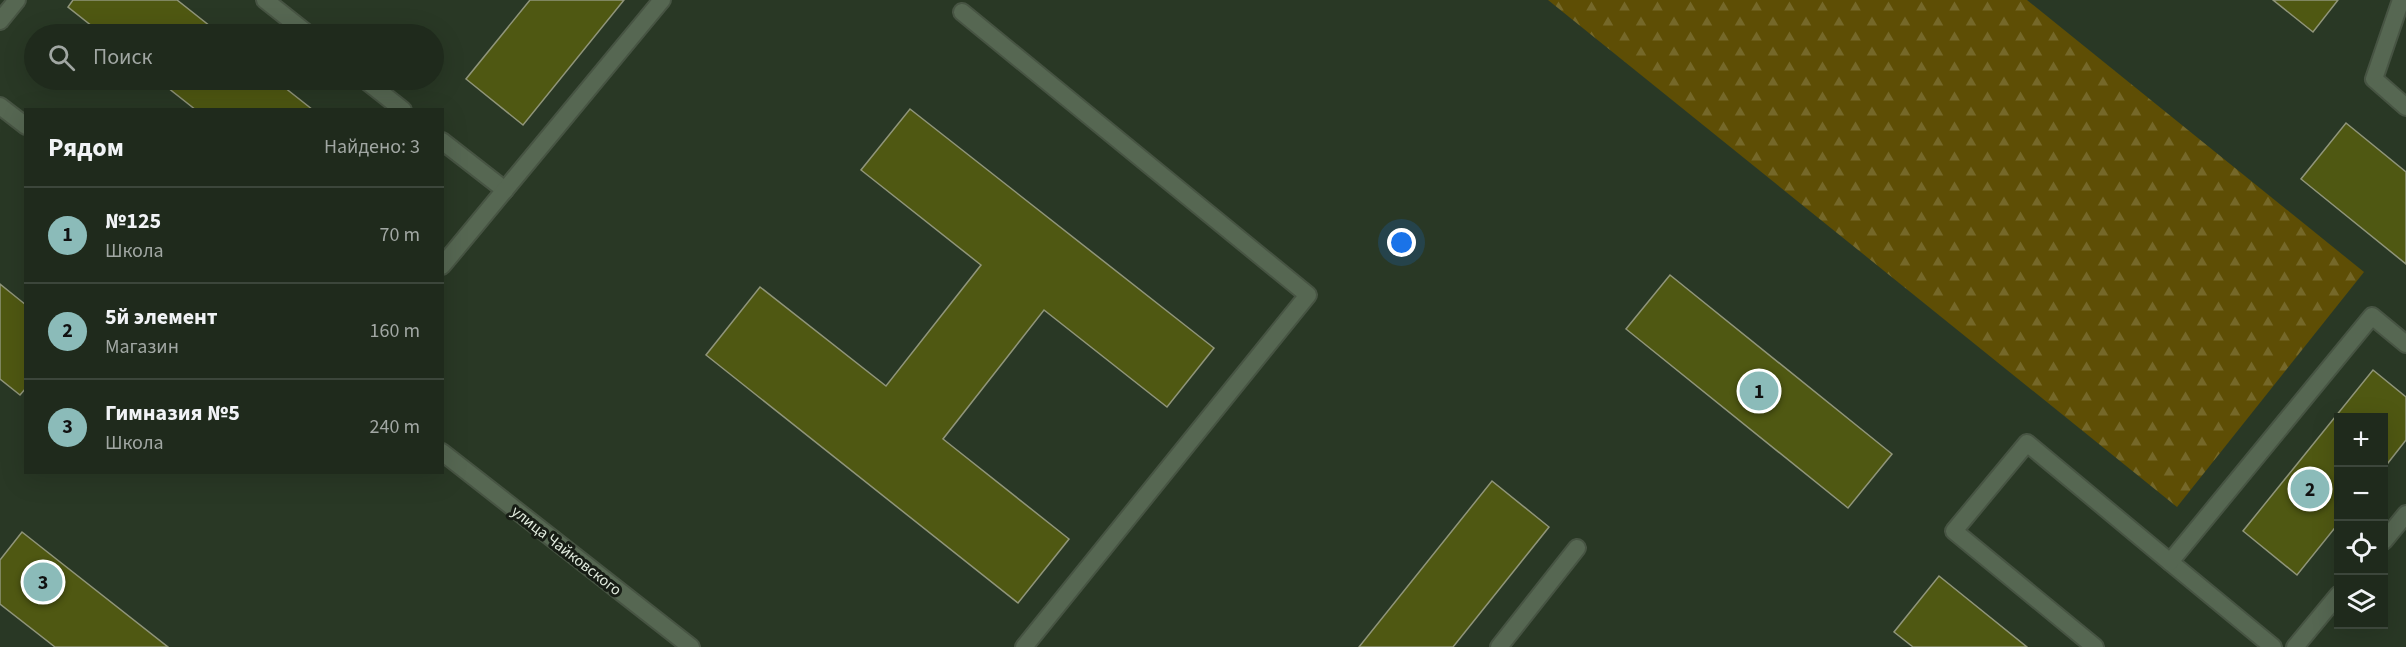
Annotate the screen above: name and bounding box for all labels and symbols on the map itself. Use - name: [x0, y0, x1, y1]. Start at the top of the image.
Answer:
- your location: [1387, 228, 1416, 257]
- pin: 1: [1740, 368, 1778, 414]
- pin: 2: [2290, 466, 2330, 512]
- street label: улица Чайковского: [507, 501, 626, 601]
- pin: 3: [24, 560, 63, 604]

